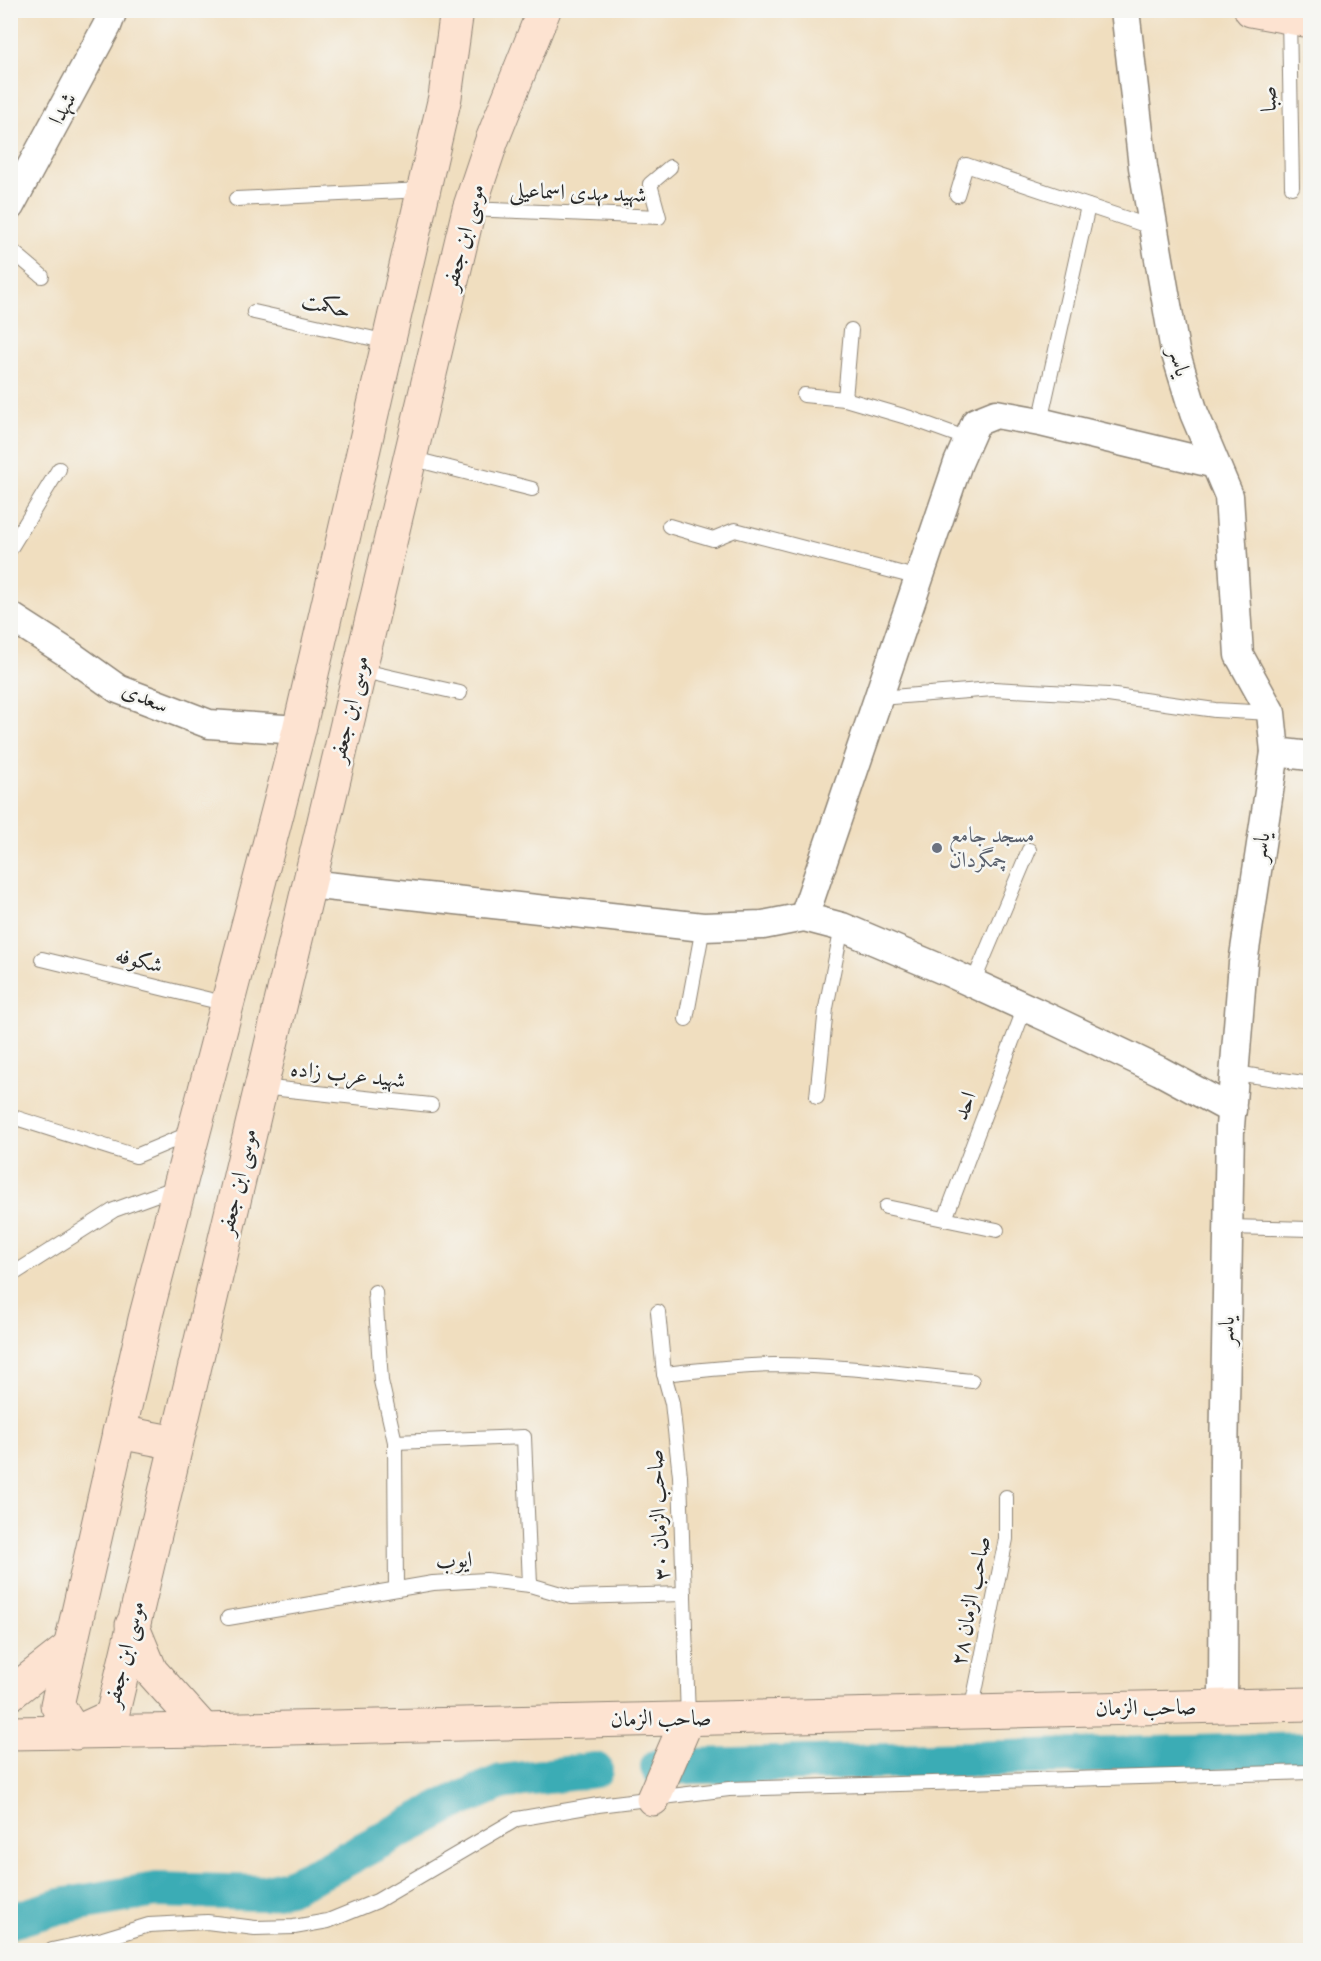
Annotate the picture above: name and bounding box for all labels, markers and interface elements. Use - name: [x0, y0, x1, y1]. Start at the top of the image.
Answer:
- street label: صبا: [1255, 86, 1283, 112]
- street label: شهدا: [43, 88, 83, 130]
- street label: شهید مهدی اسماعیلی: [509, 177, 647, 211]
- street label: موسی ابن جعفر: [436, 181, 492, 295]
- street label: حکمت: [299, 287, 353, 325]
- street label: یاسر: [1162, 343, 1196, 381]
- street label: موسی ابن جعفر: [324, 653, 376, 767]
- street label: سعدی: [118, 676, 172, 720]
- place label: مسجد جامع چمگردان: [949, 822, 1035, 874]
- street label: یاسر: [1245, 829, 1277, 865]
- marker: مسجد جامع چمگردان: [930, 841, 944, 855]
- street label: شکوفه: [113, 942, 165, 980]
- street label: شهید عرب زاده: [289, 1056, 407, 1095]
- street label: احد: [947, 1088, 983, 1124]
- street label: موسی ابن جعفر: [212, 1126, 264, 1240]
- street label: یاسر: [1213, 1314, 1241, 1348]
- street label: صاحب الزمان ۳۰: [642, 1449, 676, 1581]
- street label: صاحب الزمان ۲۸: [945, 1534, 997, 1668]
- street label: ایوب: [435, 1546, 473, 1576]
- street label: موسی ابن جعفر: [98, 1598, 152, 1712]
- street label: صاحب الزمان: [1095, 1694, 1197, 1722]
- street label: صاحب الزمان: [610, 1705, 712, 1733]

